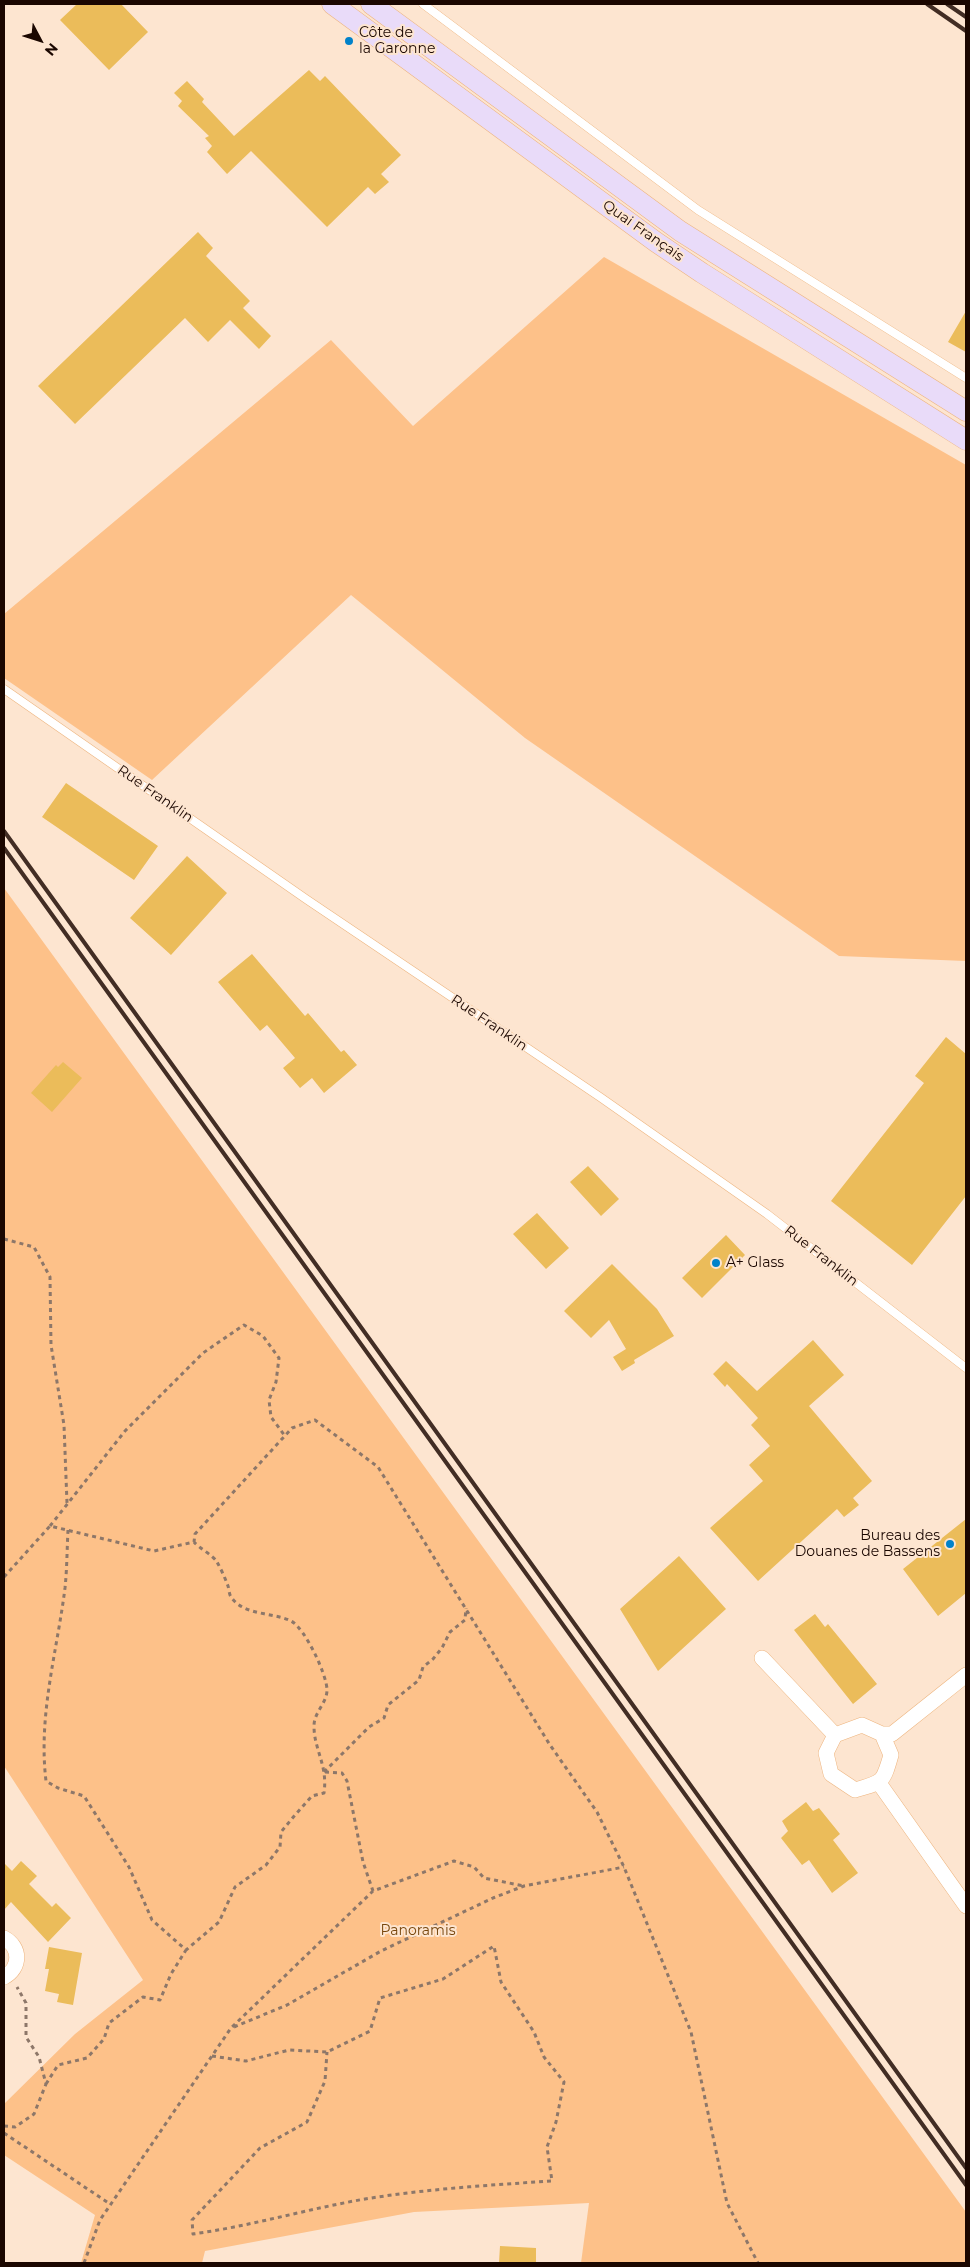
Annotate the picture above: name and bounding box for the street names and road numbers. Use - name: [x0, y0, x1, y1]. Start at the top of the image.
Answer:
- street label: Quai Français: [599, 197, 687, 265]
- street label: Rue Franklin: [114, 762, 196, 826]
- street label: Rue Franklin: [448, 991, 530, 1055]
- street label: Rue Franklin: [781, 1222, 861, 1290]

